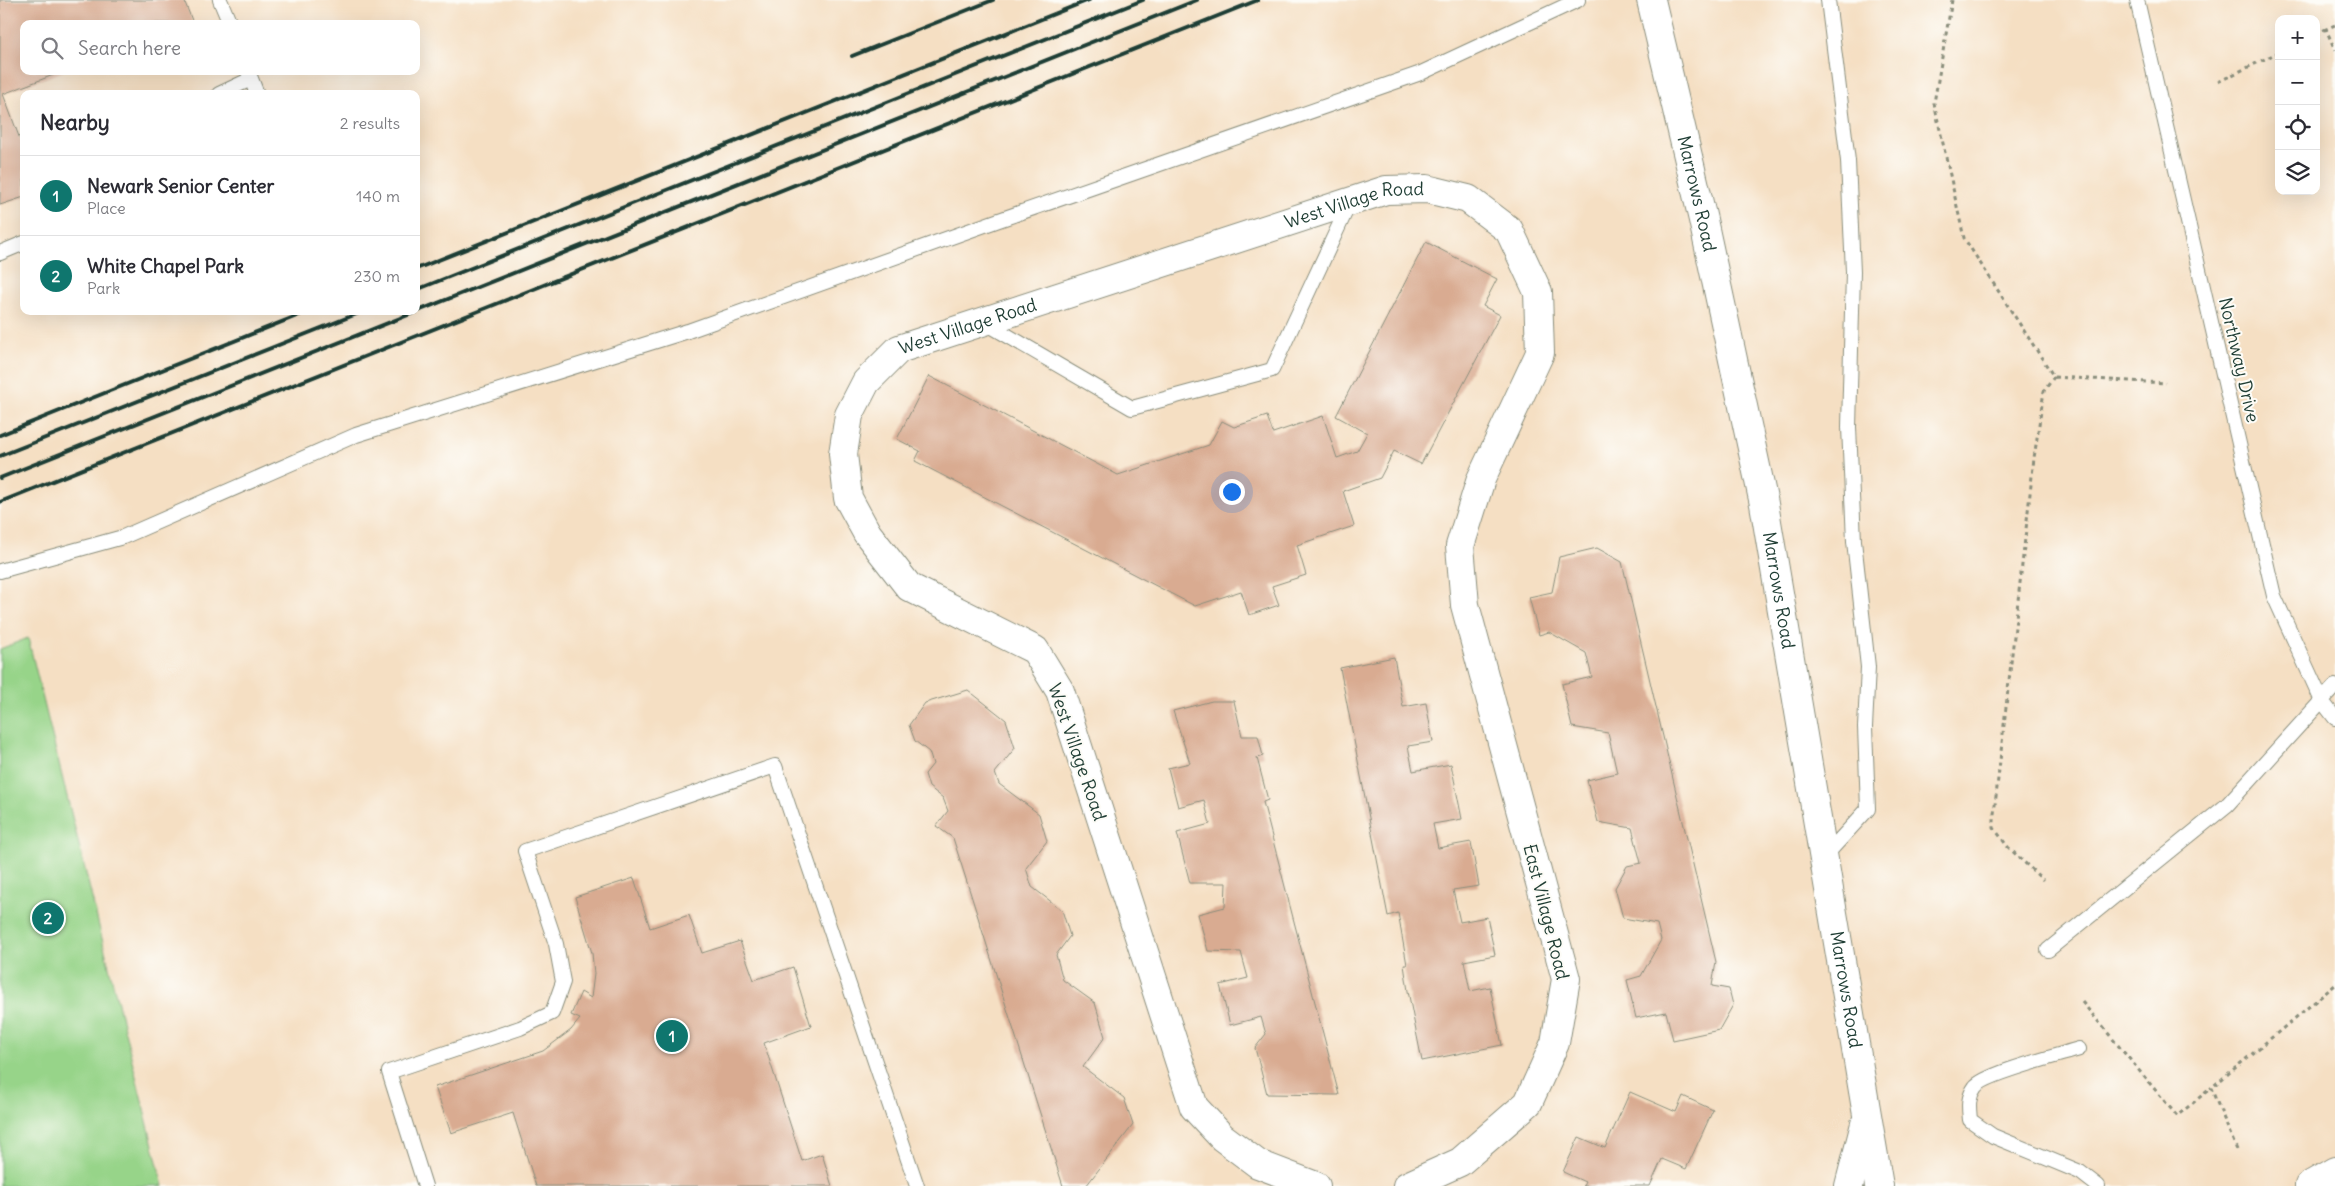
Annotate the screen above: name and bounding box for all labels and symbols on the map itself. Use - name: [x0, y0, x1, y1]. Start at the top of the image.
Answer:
- street label: Marrows Road: [1672, 133, 1722, 254]
- street label: West Village Road: [1281, 177, 1425, 233]
- street label: West Village Road: [896, 293, 1040, 359]
- street label: Northway Drive: [2214, 295, 2265, 425]
- your location: [1219, 479, 1245, 505]
- street label: Marrows Road: [1758, 530, 1800, 651]
- street label: West Village Road: [1043, 680, 1112, 824]
- street label: East Village Road: [1519, 842, 1575, 982]
- pin: 2: [32, 899, 64, 937]
- street label: Marrows Road: [1825, 929, 1868, 1050]
- pin: 1: [656, 1017, 688, 1055]

